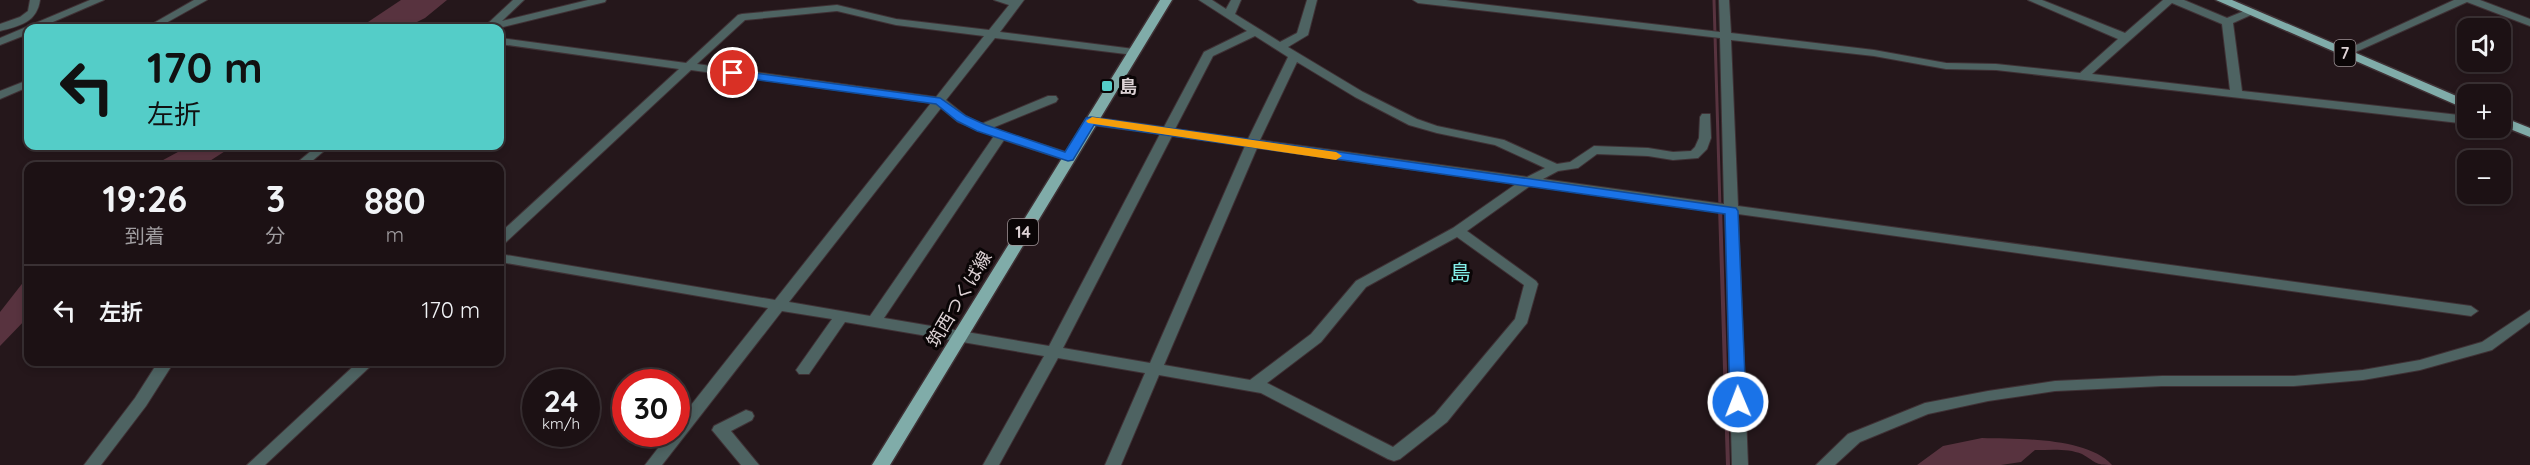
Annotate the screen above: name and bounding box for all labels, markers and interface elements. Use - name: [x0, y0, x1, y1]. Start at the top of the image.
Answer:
- map controls: [2457, 18, 2511, 204]
- button: sound: [2457, 18, 2511, 72]
- road number: 7: [2334, 40, 2356, 66]
- text: 170 m: [147, 41, 263, 94]
- pin: [707, 47, 758, 98]
- icon: left: [48, 48, 126, 126]
- icon: arrive: [716, 56, 749, 89]
- place label: 島: [1119, 75, 1137, 98]
- marker: 島: [1100, 79, 1114, 93]
- button: +: [2457, 84, 2511, 138]
- text: 左折: [147, 97, 201, 131]
- button: −: [2457, 150, 2511, 204]
- text: 19:26: [102, 176, 187, 221]
- text: 3: [266, 176, 285, 221]
- text: 880: [364, 178, 426, 223]
- road number: 14: [1008, 219, 1038, 245]
- text: m: [386, 222, 404, 247]
- text: 到着: [125, 223, 165, 248]
- text: 分: [266, 223, 286, 248]
- street label: 筑西つくば線: [921, 247, 997, 351]
- district label: 島: [1450, 259, 1471, 285]
- icon: left: [48, 294, 81, 327]
- text: 170 m: [421, 296, 480, 324]
- text: 左折: [99, 298, 143, 326]
- speed limit sign: 30: [612, 369, 690, 447]
- position arrow: [1706, 370, 1770, 434]
- text: 24: [544, 382, 578, 420]
- text: km/h: [542, 414, 580, 433]

